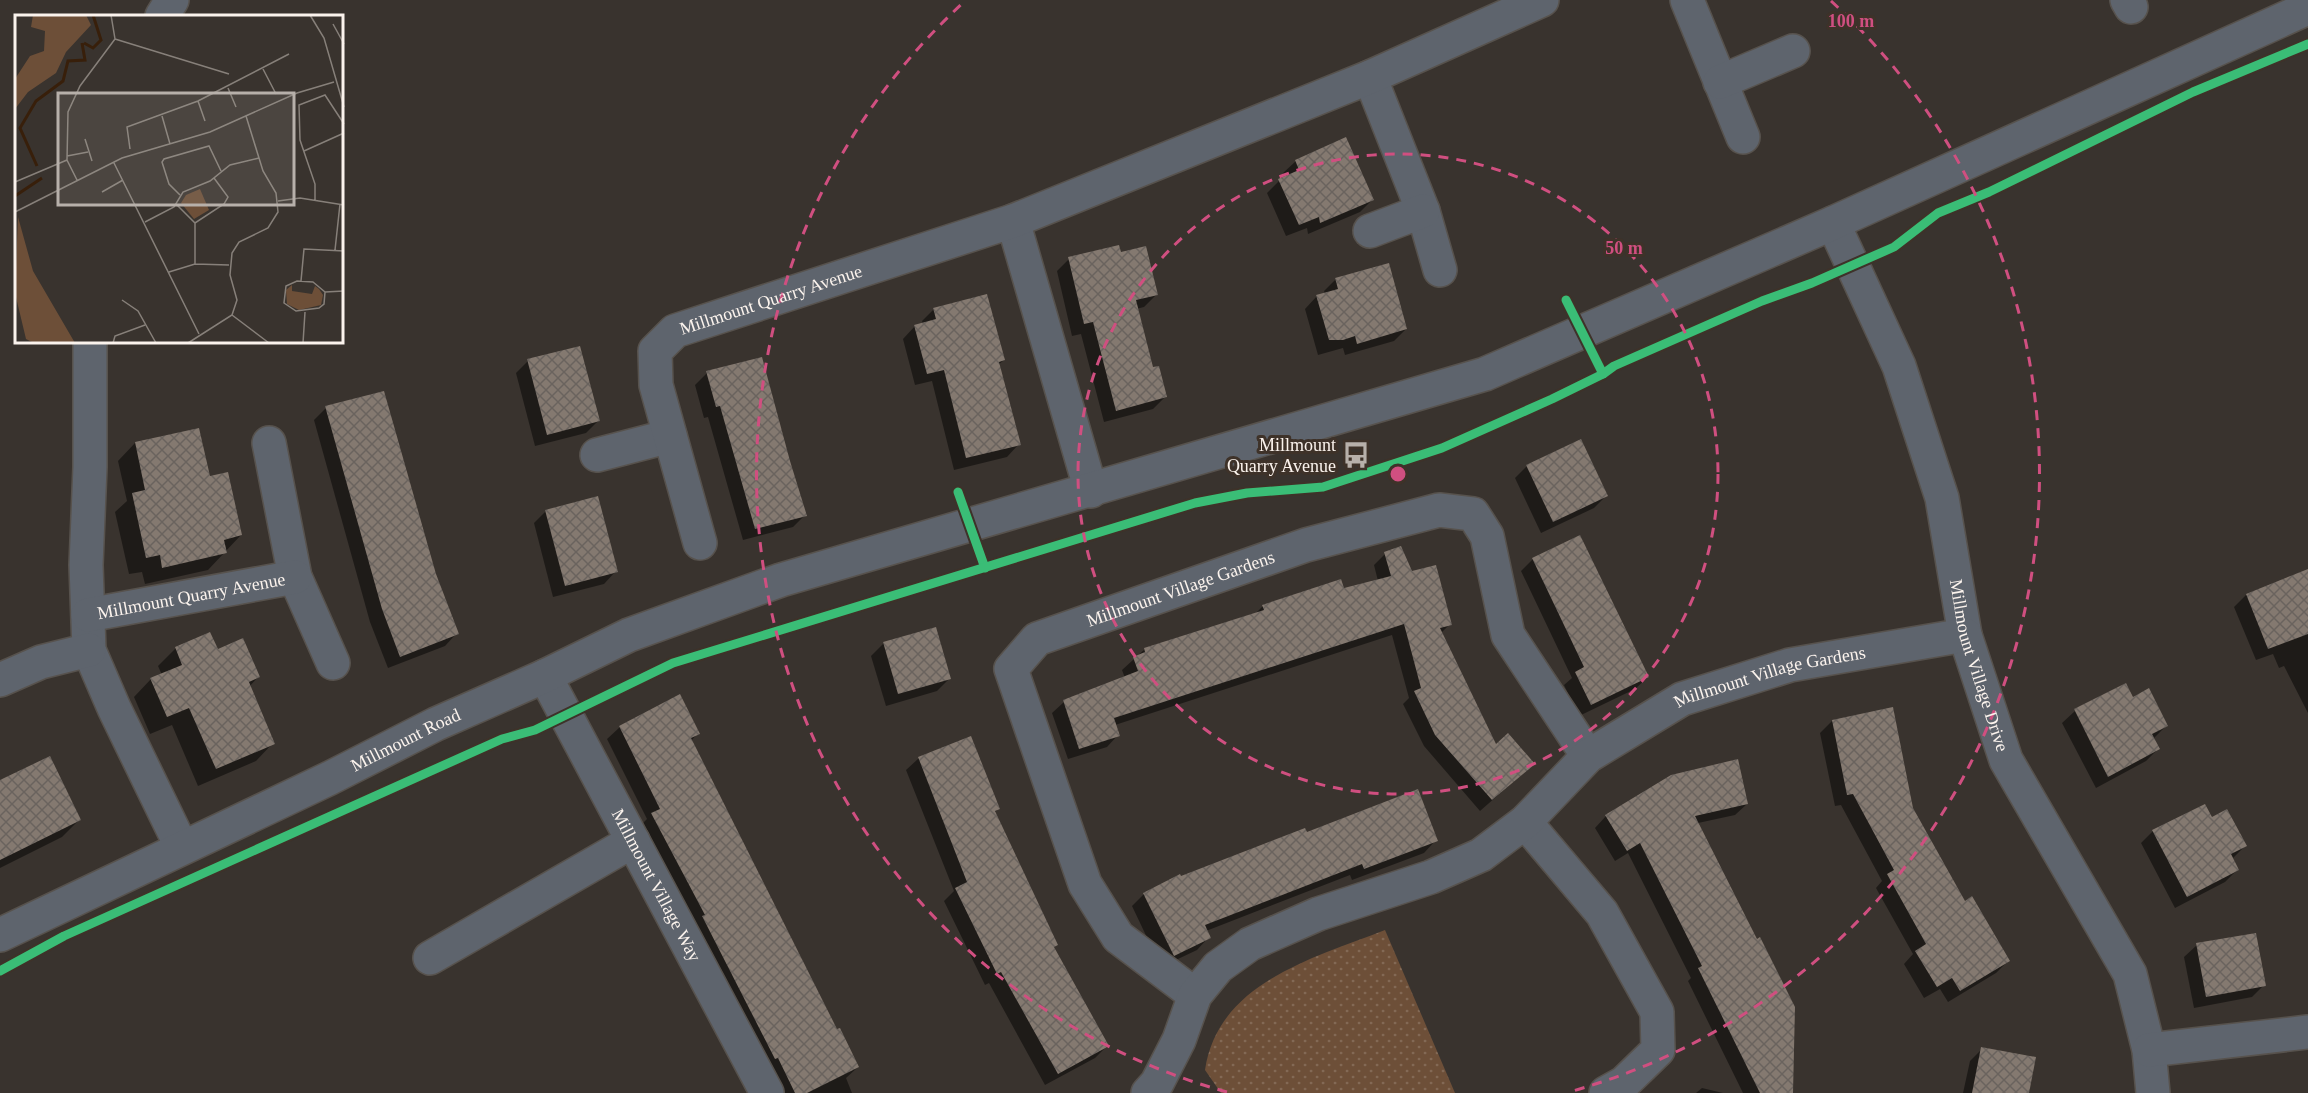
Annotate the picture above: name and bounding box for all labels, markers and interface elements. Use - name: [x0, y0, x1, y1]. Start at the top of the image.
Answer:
- text: 100 m: [1828, 11, 1874, 31]
- inset map: [15, 15, 344, 344]
- text: 50 m: [1605, 238, 1643, 258]
- street label: Millmount Quarry Avenue: [677, 261, 865, 339]
- place label: Millmount Quarry Avenue: [1227, 435, 1336, 476]
- bus stop icon: Millmount Quarry Avenue: [1341, 440, 1371, 470]
- centre of rings: [1388, 464, 1408, 484]
- street label: Millmount Village Gardens: [1084, 547, 1277, 631]
- street label: Millmount Quarry Avenue: [96, 569, 287, 623]
- street label: Millmount Village Drive: [1946, 578, 2013, 754]
- street label: Millmount Village Gardens: [1670, 642, 1867, 712]
- street label: Millmount Road: [348, 705, 463, 776]
- street label: Millmount Village Way: [608, 805, 705, 965]

